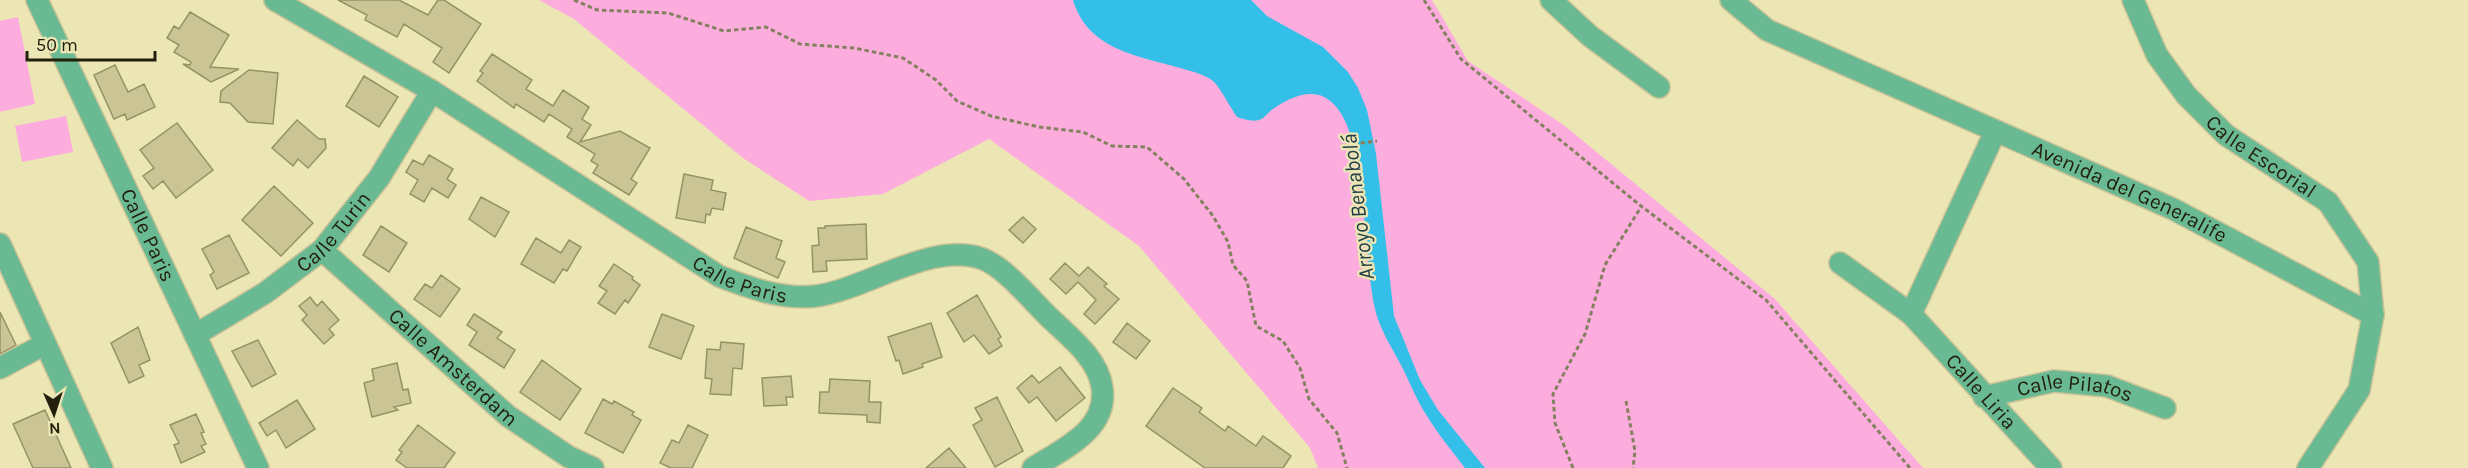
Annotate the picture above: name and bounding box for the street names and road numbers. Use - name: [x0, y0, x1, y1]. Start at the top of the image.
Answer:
- street label: Calle Escorial: [2201, 110, 2321, 203]
- street label: Avenida del Generalife: [2028, 136, 2231, 247]
- street label: Calle Paris: [116, 185, 180, 285]
- street label: Calle Turin: [291, 187, 376, 277]
- street label: Calle Paris: [688, 250, 789, 308]
- street label: Calle Amsterdam: [384, 303, 523, 431]
- street label: Calle Liria: [1941, 349, 2022, 434]
- street label: Calle Pilatos: [2015, 369, 2136, 407]

